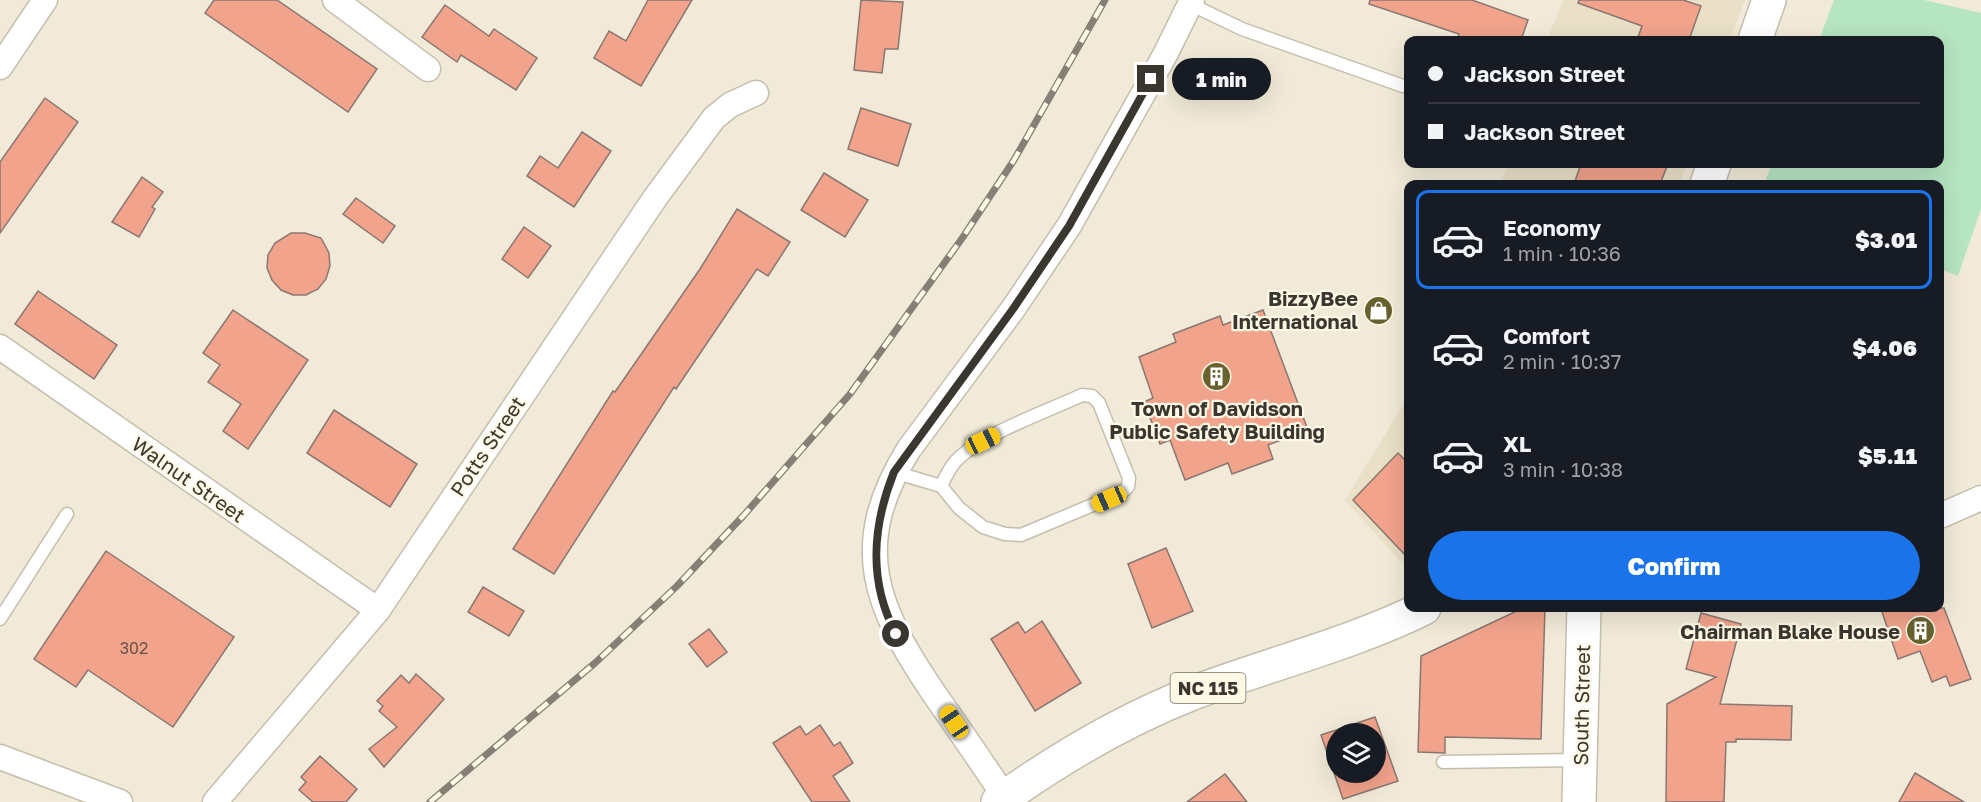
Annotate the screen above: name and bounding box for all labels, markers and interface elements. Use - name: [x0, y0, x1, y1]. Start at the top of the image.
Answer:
- callout: 1 min: [1172, 58, 1271, 100]
- text: Jackson Street: [1464, 60, 1625, 87]
- route end: [1137, 65, 1164, 92]
- text: 1 min: [1196, 67, 1247, 91]
- text: Jackson Street: [1464, 118, 1625, 145]
- icon: car: [1431, 213, 1485, 267]
- text: Economy: [1503, 214, 1601, 241]
- text: $3.01: [1855, 226, 1917, 253]
- text: 1 min · 10:36: [1503, 241, 1621, 265]
- place label: BizzyBee International: [1232, 286, 1358, 333]
- shop icon: BizzyBee International: [1363, 294, 1395, 326]
- icon: car: [1431, 321, 1485, 375]
- text: Comfort: [1503, 322, 1590, 349]
- text: $4.06: [1852, 334, 1917, 361]
- text: 2 min · 10:37: [1503, 349, 1621, 373]
- building icon: Town of Davidson Public Safety Building: [1201, 361, 1233, 393]
- street label: Potts Street: [445, 391, 529, 501]
- place label: Town of Davidson Public Safety Building: [1109, 396, 1325, 443]
- car: [963, 425, 1003, 457]
- icon: car: [1431, 429, 1485, 483]
- text: XL: [1503, 430, 1531, 457]
- street label: Walnut Street: [128, 431, 250, 527]
- text: $5.11: [1858, 442, 1917, 469]
- text: 3 min · 10:38: [1503, 457, 1623, 481]
- car: [1089, 483, 1129, 515]
- button: Confirm: [1428, 531, 1920, 600]
- building icon: Chairman Blake House: [1905, 615, 1937, 647]
- place label: Chairman Blake House: [1680, 619, 1900, 643]
- route start: [882, 620, 909, 647]
- house number: 302: [120, 638, 148, 658]
- street label: South Street: [1568, 644, 1594, 766]
- road number: NC 115: [1170, 673, 1246, 703]
- car: [936, 702, 972, 742]
- map controls: [1326, 723, 1386, 783]
- button: layers: [1326, 723, 1386, 783]

